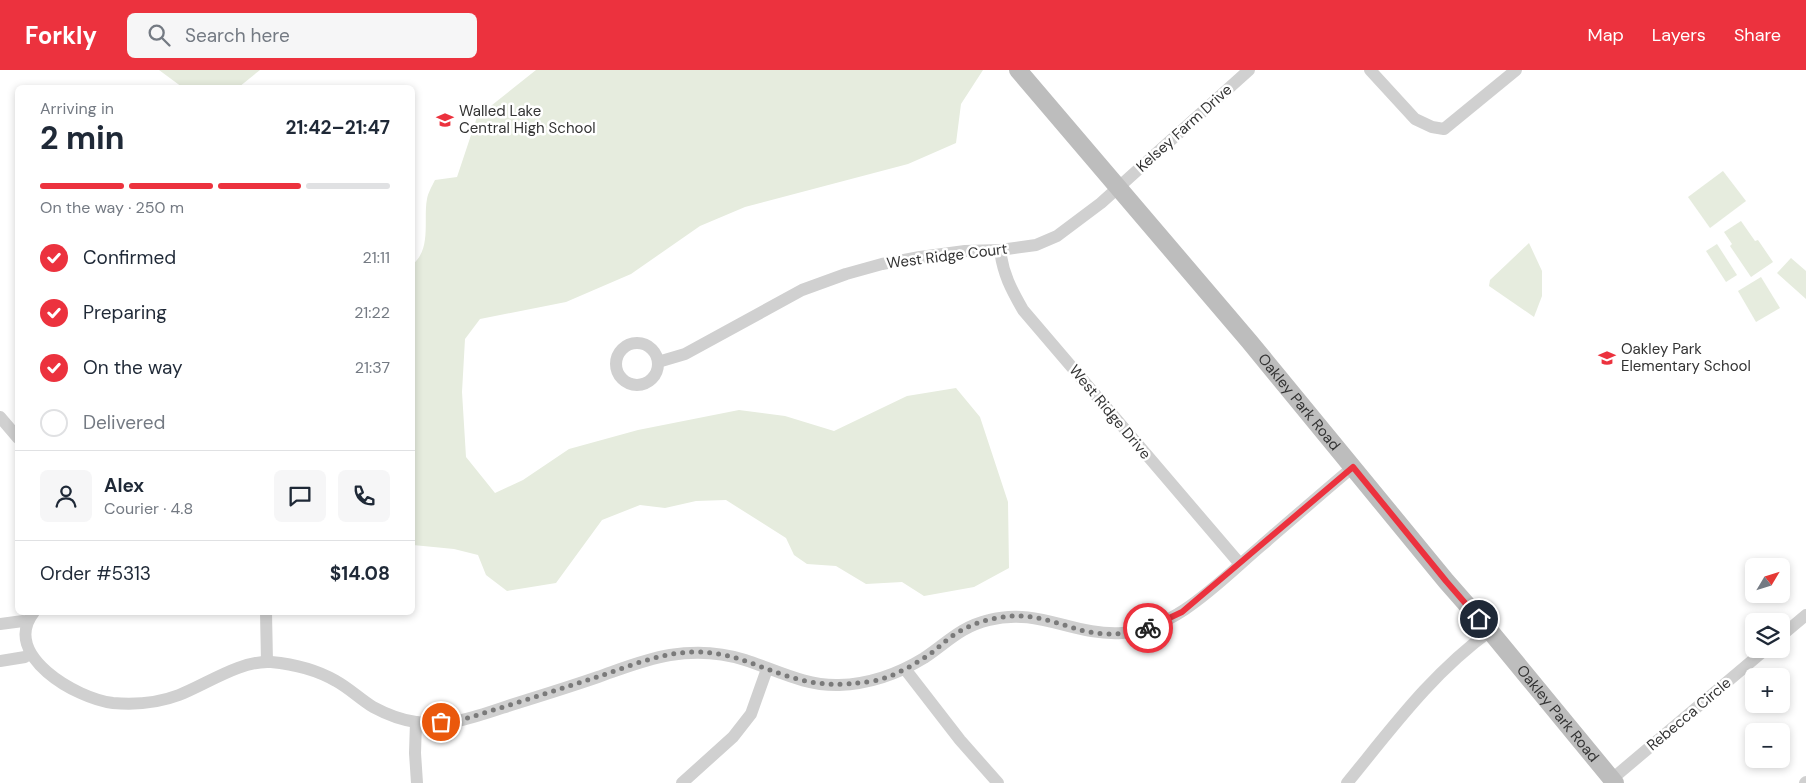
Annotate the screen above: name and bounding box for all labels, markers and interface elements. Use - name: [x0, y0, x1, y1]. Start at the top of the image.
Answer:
- search box: [127, 13, 477, 58]
- text: Forkly: [25, 20, 97, 51]
- icon: search: [145, 21, 173, 49]
- text: Search here: [185, 23, 290, 48]
- text: Map: [1588, 23, 1624, 47]
- text: Layers: [1652, 23, 1706, 47]
- text: Share: [1734, 23, 1781, 47]
- street label: Kelsey Farm Drive: [1132, 80, 1236, 176]
- text: Arriving in: [40, 98, 114, 119]
- place label: Walled Lake Central High School: [459, 101, 596, 138]
- school or university icon: Walled Lake Central High School: [435, 110, 455, 130]
- text: 21:42–21:47: [285, 115, 390, 140]
- text: 2 min: [40, 117, 125, 159]
- text: On the way · 250 m: [40, 197, 184, 218]
- street label: West Ridge Court: [885, 239, 1009, 273]
- icon: check: [40, 244, 68, 272]
- text: Confirmed: [83, 245, 176, 270]
- text: 21:11: [363, 247, 390, 268]
- icon: check: [40, 299, 68, 327]
- text: Preparing: [83, 300, 167, 325]
- text: 21:22: [354, 302, 390, 323]
- place label: Oakley Park Elementary School: [1621, 339, 1751, 376]
- school or university icon: Oakley Park Elementary School: [1597, 348, 1617, 368]
- street label: Oakley Park Road: [1253, 349, 1345, 455]
- icon: check: [40, 354, 68, 382]
- text: On the way: [83, 355, 183, 380]
- text: 21:37: [355, 357, 390, 378]
- street label: West Ridge Drive: [1065, 361, 1155, 463]
- text: Delivered: [83, 410, 165, 435]
- button: person: [40, 470, 92, 522]
- button: chat: [274, 470, 326, 522]
- button: phone: [338, 470, 390, 522]
- text: Alex: [104, 473, 144, 498]
- text: Courier · 4.8: [104, 498, 193, 519]
- north arrow: [1745, 558, 1790, 602]
- map controls: [1745, 558, 1790, 768]
- text: Order #5313: [40, 561, 151, 586]
- text: $14.08: [330, 561, 390, 586]
- pin: [1458, 598, 1500, 640]
- courier: [1123, 603, 1173, 653]
- icon: home: [1465, 605, 1493, 633]
- button: layers: [1745, 613, 1790, 658]
- icon: bike: [1134, 614, 1162, 642]
- street label: Oakley Park Road: [1512, 661, 1604, 766]
- button: +: [1745, 668, 1790, 713]
- street label: Rebecca Circle: [1643, 673, 1735, 755]
- pin: [420, 701, 462, 743]
- icon: bag: [427, 708, 455, 736]
- button: −: [1745, 723, 1790, 768]

